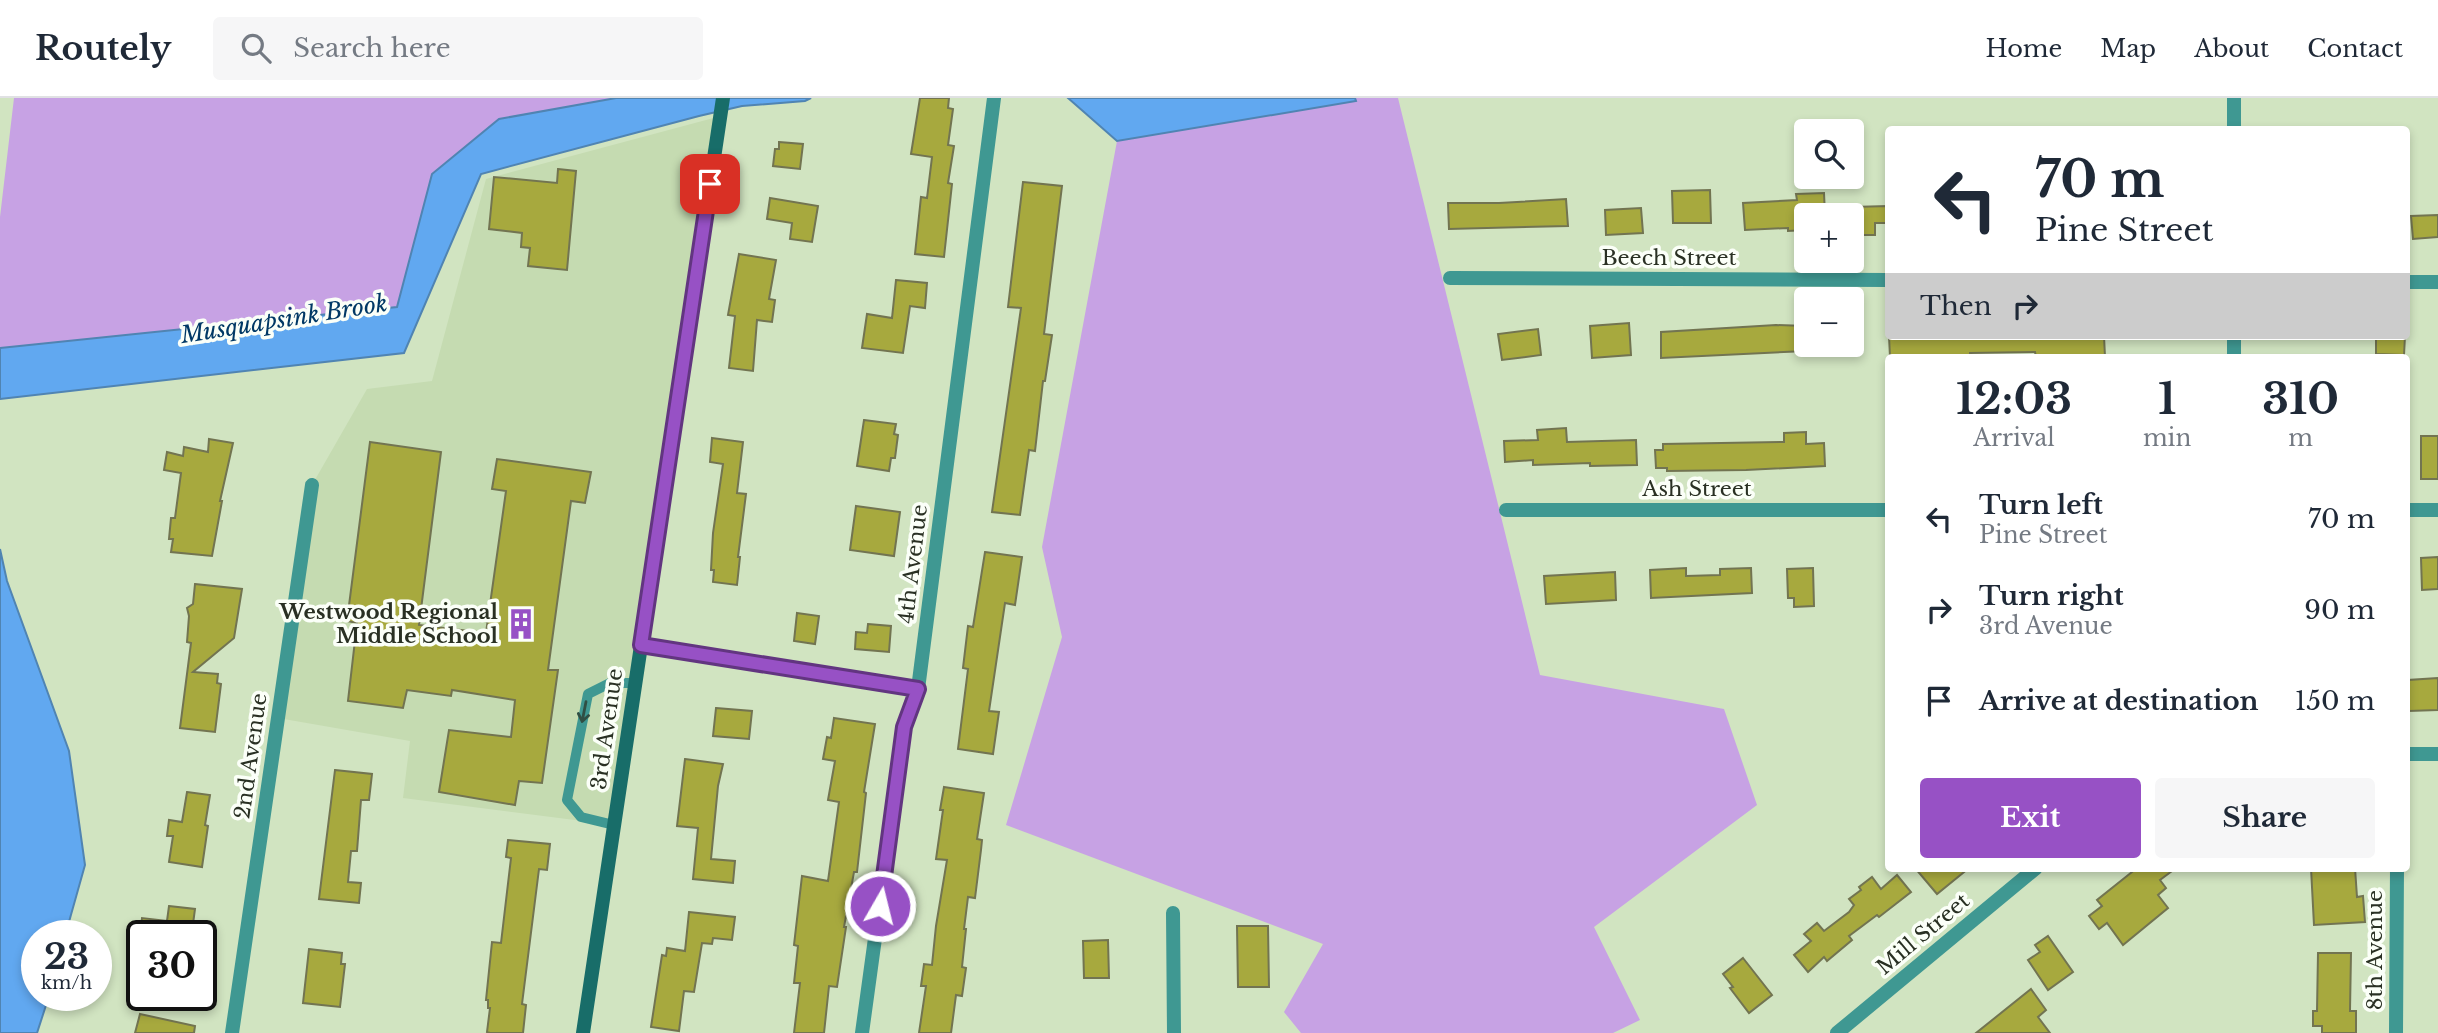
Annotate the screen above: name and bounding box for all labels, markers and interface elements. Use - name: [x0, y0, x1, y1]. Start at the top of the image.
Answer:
- search box: [213, 17, 703, 80]
- text: Routely: [35, 28, 171, 69]
- icon: search: [237, 29, 275, 67]
- text: Search here: [293, 32, 451, 64]
- text: Home: [1986, 34, 2062, 63]
- text: Map: [2100, 34, 2156, 63]
- text: About: [2194, 34, 2269, 63]
- text: Contact: [2307, 34, 2403, 63]
- map controls: [1794, 119, 1864, 357]
- button: search: [1794, 119, 1864, 189]
- text: 70 m: [2035, 149, 2165, 210]
- pin: [680, 154, 740, 214]
- icon: left: [1920, 154, 2011, 245]
- icon: arrive: [691, 165, 729, 203]
- button: +: [1794, 203, 1864, 273]
- text: Pine Street: [2035, 210, 2214, 250]
- street label: Beech Street: [1601, 245, 1737, 271]
- button: −: [1794, 287, 1864, 357]
- icon: right: [2006, 287, 2044, 325]
- water label: Musquapsink Brook: [178, 289, 389, 349]
- text: Then: [1920, 290, 1992, 322]
- text: 12:03: [1956, 373, 2072, 425]
- text: 1: [2158, 373, 2176, 425]
- text: 310: [2262, 373, 2339, 425]
- text: Arrival: [1973, 424, 2055, 452]
- text: min: [2143, 424, 2191, 452]
- text: m: [2288, 424, 2313, 452]
- street label: Ash Street: [1641, 476, 1752, 502]
- text: Turn left: [1979, 489, 2103, 521]
- icon: left: [1920, 500, 1958, 538]
- street label: 4th Avenue: [893, 503, 933, 625]
- text: 70 m: [2308, 503, 2375, 535]
- text: Pine Street: [1979, 521, 2107, 549]
- text: Turn right: [1979, 580, 2124, 612]
- icon: right: [1920, 591, 1958, 629]
- text: 90 m: [2304, 594, 2375, 626]
- place label: Westwood Regional Middle School: [278, 599, 499, 649]
- building icon: Westwood Regional Middle School: [504, 607, 538, 641]
- text: 3rd Avenue: [1979, 612, 2113, 640]
- street label: 3rd Avenue: [586, 667, 628, 791]
- icon: arrive: [1920, 682, 1958, 720]
- text: Arrive at destination: [1979, 685, 2259, 717]
- text: 150 m: [2295, 685, 2375, 717]
- street label: 2nd Avenue: [229, 691, 273, 821]
- one-way arrow: [577, 700, 591, 722]
- button: Exit: [1920, 778, 2141, 858]
- button: Share: [2155, 778, 2375, 858]
- position arrow: [843, 869, 917, 943]
- street label: Mill Street: [1871, 888, 1975, 980]
- street label: 8th Avenue: [2362, 890, 2388, 1010]
- speed limit sign: 30: [126, 920, 217, 1011]
- text: 23: [44, 935, 89, 978]
- text: km/h: [41, 972, 92, 994]

